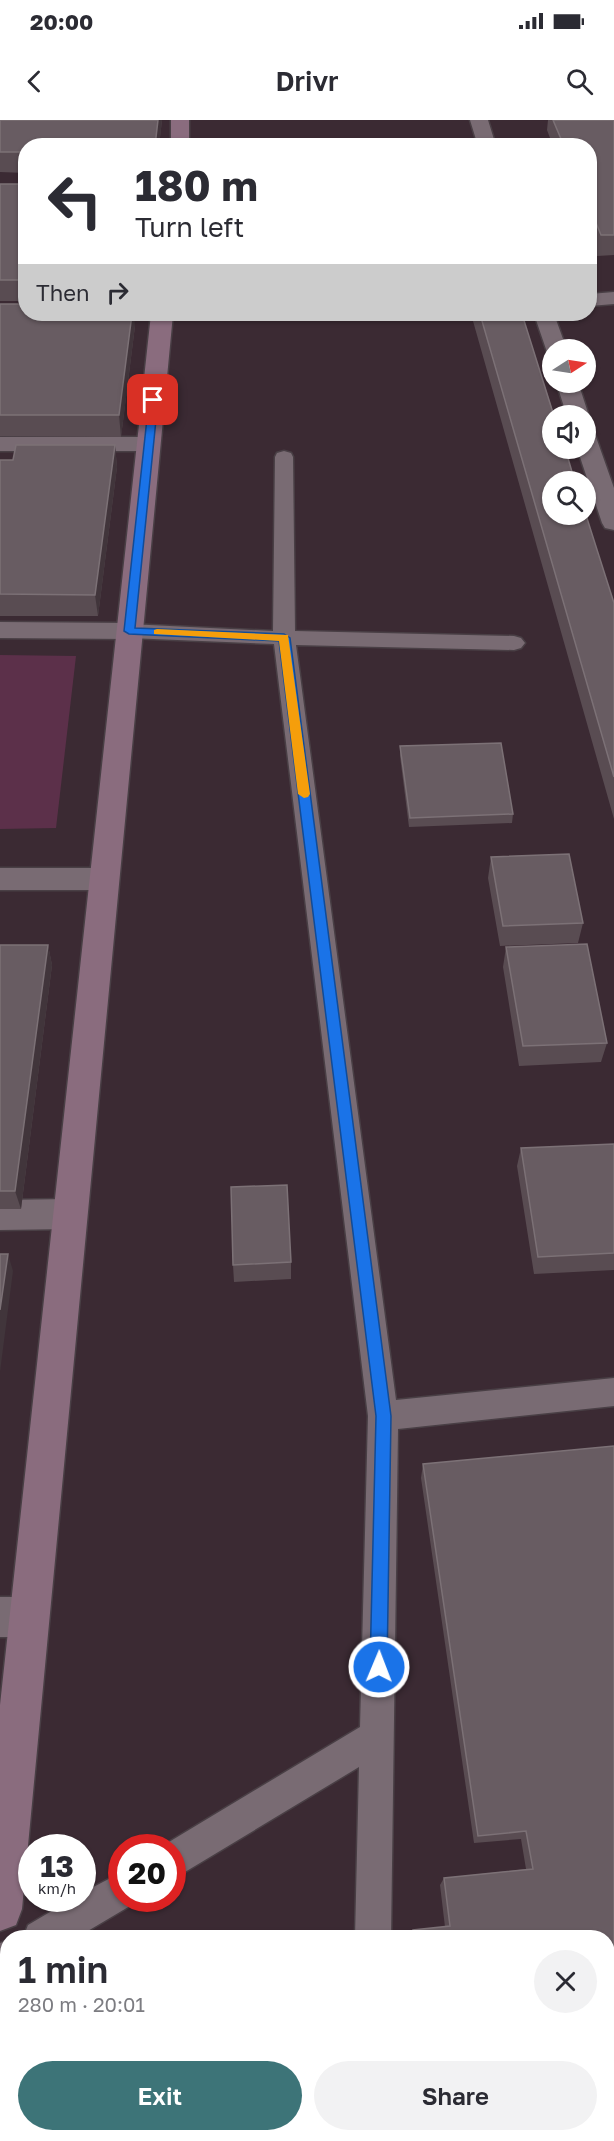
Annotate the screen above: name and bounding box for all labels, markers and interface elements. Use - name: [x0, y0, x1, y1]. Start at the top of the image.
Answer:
- text: 20:00: [30, 8, 93, 35]
- icon: back: [18, 65, 51, 98]
- text: Drivr: [275, 65, 339, 97]
- icon: search: [563, 65, 596, 98]
- text: 180 m: [135, 160, 258, 210]
- icon: left: [36, 162, 114, 240]
- text: Turn left: [135, 211, 244, 243]
- icon: right: [101, 276, 134, 309]
- text: Then: [36, 279, 89, 306]
- north arrow: [542, 339, 596, 393]
- map controls: [542, 339, 596, 525]
- pin: [127, 374, 178, 425]
- icon: arrive: [136, 383, 169, 416]
- button: sound: [542, 405, 596, 459]
- button: search: [542, 471, 596, 525]
- position arrow: [347, 1635, 411, 1699]
- speed limit sign: 20: [108, 1834, 186, 1912]
- text: 13: [40, 1848, 74, 1884]
- text: km/h: [38, 1879, 76, 1897]
- text: 1 min: [18, 1948, 108, 1991]
- button: close: [534, 1950, 597, 2013]
- text: 280 m · 20:01: [18, 1992, 145, 2016]
- button: Exit: [18, 2061, 302, 2130]
- button: Share: [314, 2061, 597, 2130]

